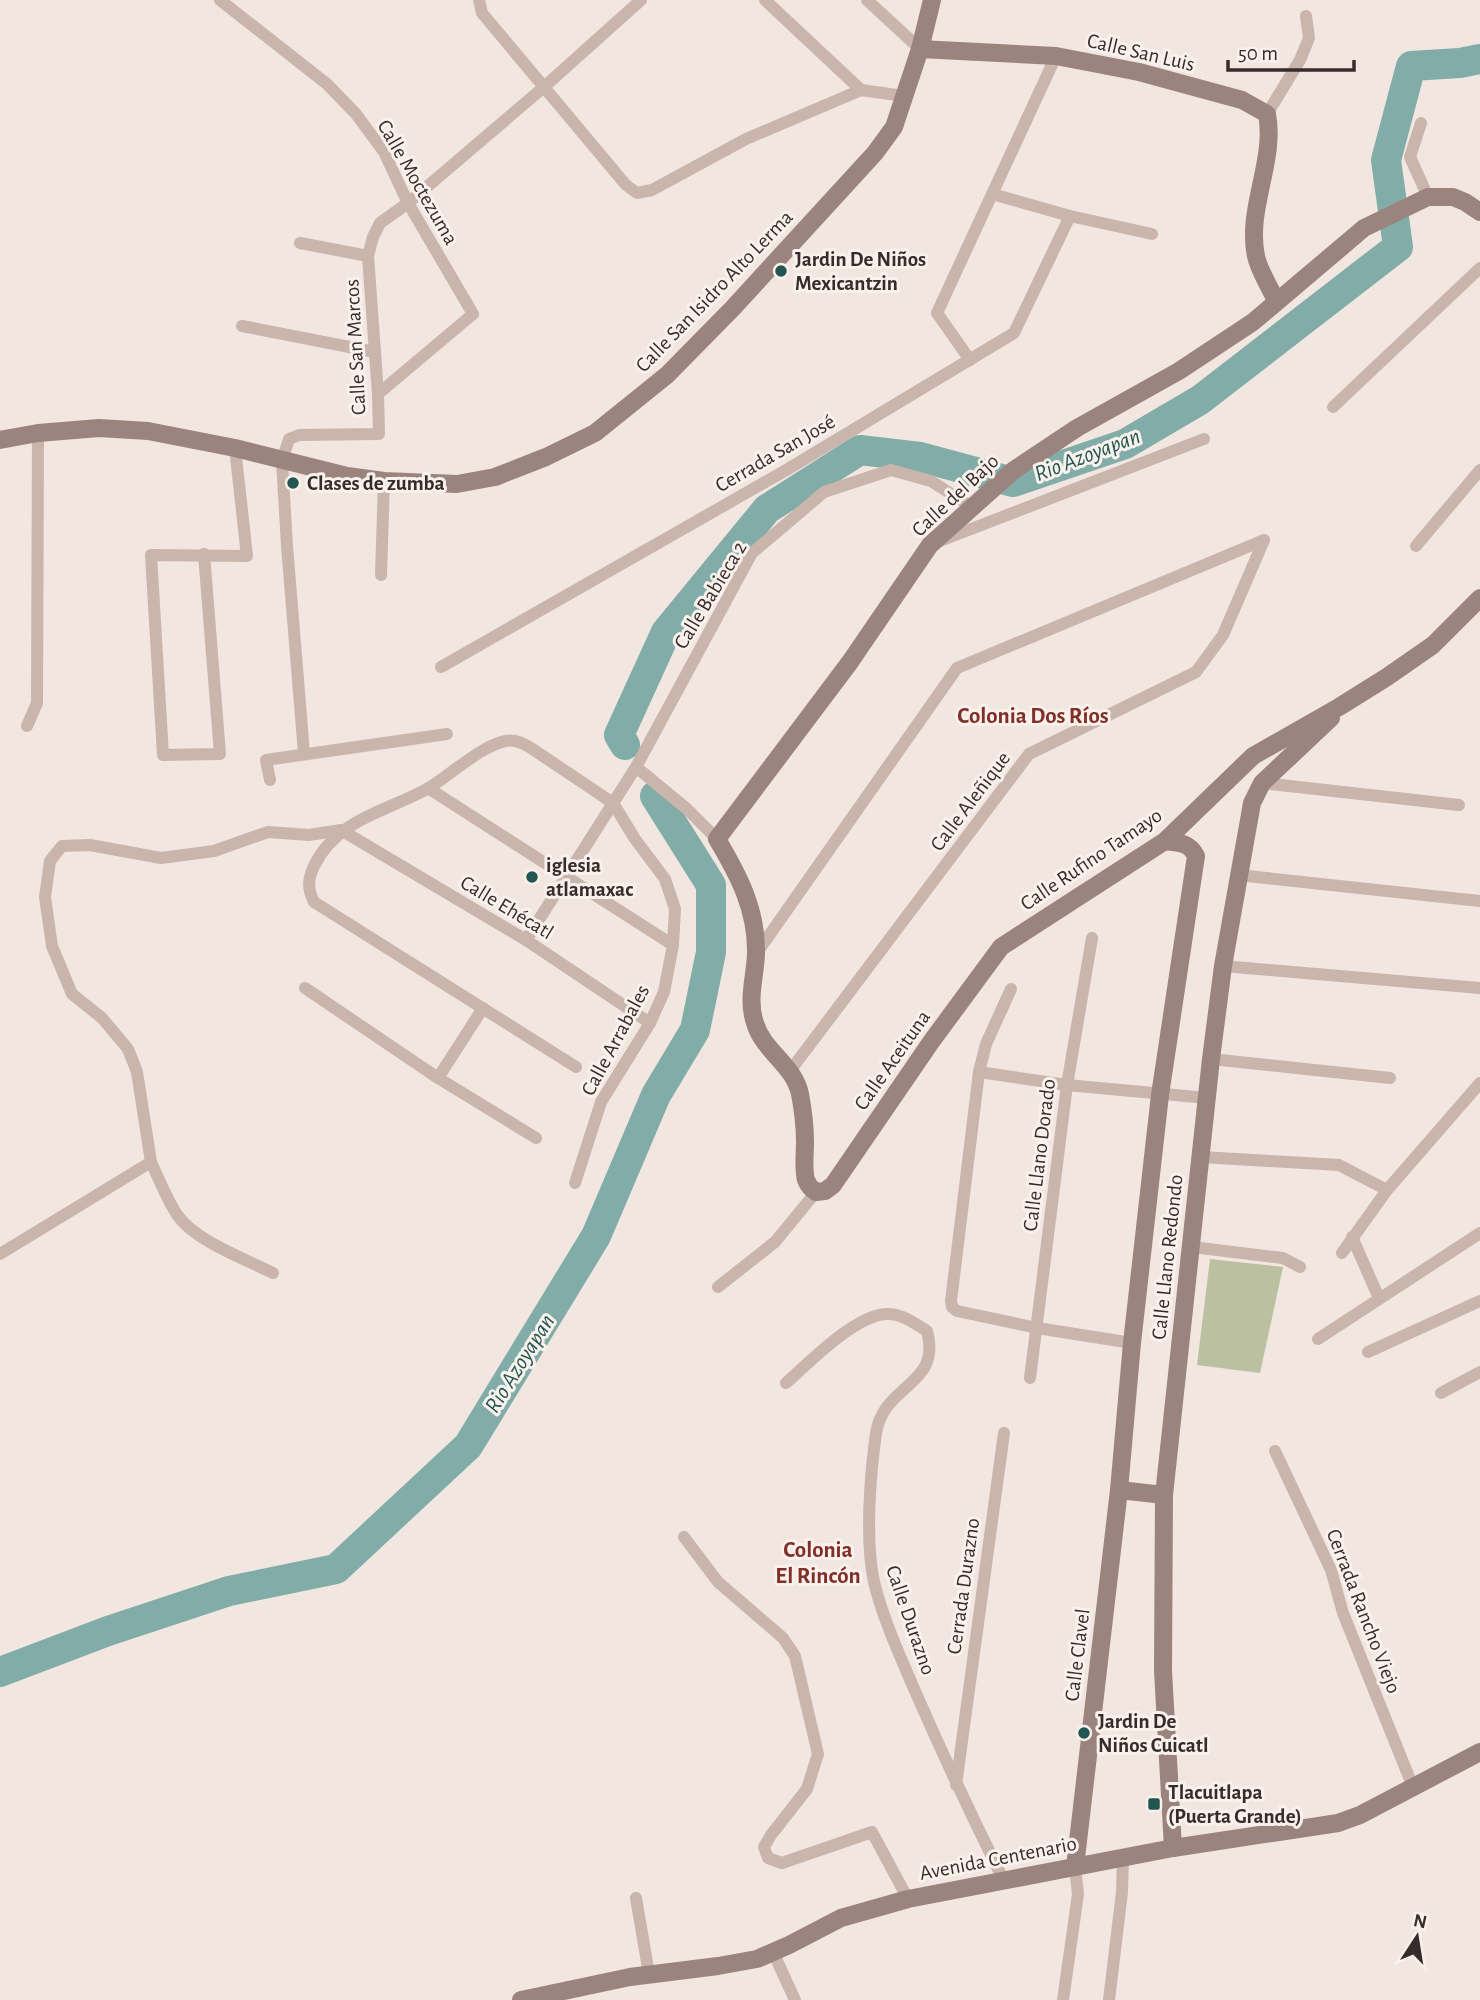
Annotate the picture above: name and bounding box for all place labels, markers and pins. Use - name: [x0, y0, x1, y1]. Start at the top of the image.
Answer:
- place label: Jardin De Niños Mexicantzin: [795, 249, 926, 294]
- marker: Jardin De Niños Mexicantzin: [773, 263, 789, 279]
- place label: Clases de zumba: [307, 473, 445, 494]
- marker: Clases de zumba: [285, 475, 301, 491]
- place label: iglesia atlamaxac: [546, 855, 633, 900]
- marker: iglesia atlamaxac: [524, 869, 540, 885]
- place label: Jardin De Niños Cuicatl: [1098, 1711, 1208, 1756]
- marker: Jardin De Niños Cuicatl: [1076, 1725, 1092, 1741]
- place label: Tlacuitlapa (Puerta Grande): [1168, 1782, 1302, 1827]
- marker: Tlacuitlapa (Puerta Grande): [1146, 1796, 1162, 1812]

